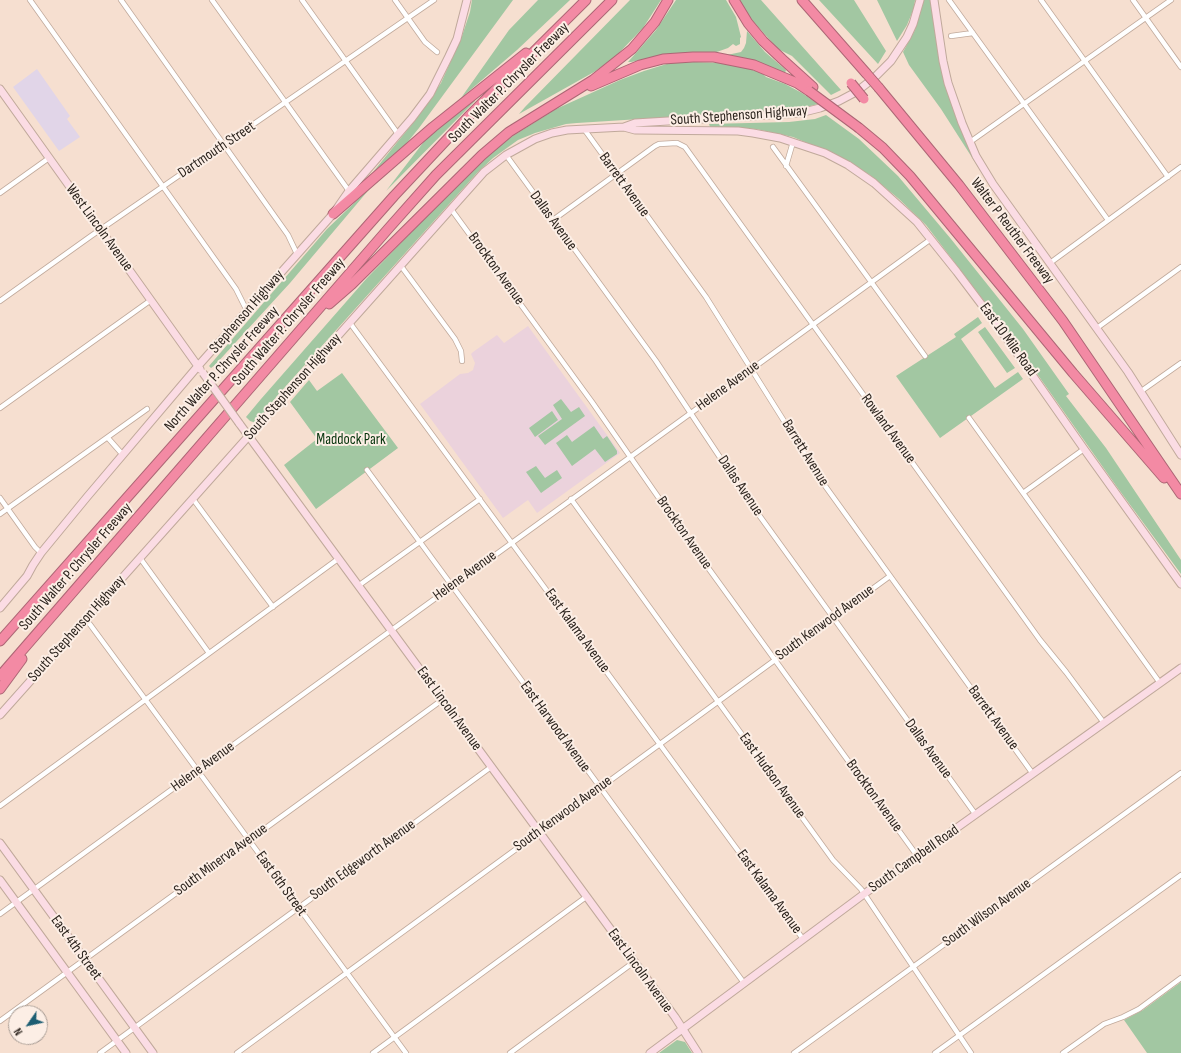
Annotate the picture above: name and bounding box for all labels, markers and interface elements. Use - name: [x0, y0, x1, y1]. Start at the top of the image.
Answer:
- street label: South Walter P. Chrysler Freeway: [445, 19, 573, 147]
- street label: South Stephenson Highway: [670, 102, 808, 130]
- street label: Dartmouth Street: [175, 118, 259, 182]
- street label: Barrett Avenue: [595, 149, 653, 221]
- street label: Walter P Reuther Freeway: [966, 174, 1058, 288]
- street label: West Lincoln Avenue: [61, 181, 137, 275]
- street label: Dallas Avenue: [525, 188, 581, 254]
- street label: Brockton Avenue: [464, 229, 528, 309]
- street label: South Walter P. Chrysler Freeway: [229, 255, 349, 389]
- street label: Stephenson Highway: [206, 267, 288, 357]
- street label: East 10 Mile Road: [975, 300, 1041, 380]
- street label: North Walter P. Chrysler Freeway: [161, 303, 283, 435]
- street label: South Stephenson Highway: [240, 330, 346, 444]
- street label: Helene Avenue: [693, 357, 763, 415]
- street label: Rowland Avenue: [857, 391, 919, 467]
- street label: Barrett Avenue: [777, 416, 833, 490]
- park label: Maddock Park: [316, 431, 386, 449]
- street label: Dallas Avenue: [713, 452, 767, 520]
- street label: Brockton Avenue: [652, 493, 716, 573]
- street label: South Walter P. Chrysler Freeway: [16, 500, 136, 634]
- street label: Helene Avenue: [430, 547, 500, 605]
- street label: South Stephenson Highway: [24, 572, 130, 686]
- street label: South Kenwood Avenue: [772, 581, 878, 665]
- street label: East Kalama Avenue: [540, 585, 614, 677]
- street label: East Lincoln Avenue: [413, 664, 485, 754]
- street label: East Harwood Avenue: [516, 678, 594, 776]
- street label: Barrett Avenue: [964, 682, 1022, 754]
- street label: Dallas Avenue: [900, 716, 956, 782]
- street label: East Hudson Avenue: [735, 730, 809, 822]
- street label: Helene Avenue: [168, 738, 238, 796]
- street label: Brockton Avenue: [842, 756, 906, 836]
- street label: South Kenwood Avenue: [510, 772, 616, 856]
- street label: South Edgeworth Avenue: [307, 816, 419, 904]
- street label: South Minerva Avenue: [171, 820, 271, 900]
- street label: South Campbell Road: [865, 821, 963, 897]
- street label: East Kalama Avenue: [732, 846, 806, 938]
- street label: East 6th Street: [251, 848, 311, 920]
- street label: South Wilson Avenue: [939, 875, 1035, 951]
- street label: East 4th Street: [47, 912, 105, 984]
- street label: East Lincoln Avenue: [604, 926, 676, 1016]
- north arrow: [8, 1005, 48, 1045]
- text: N: [11, 1025, 25, 1038]

